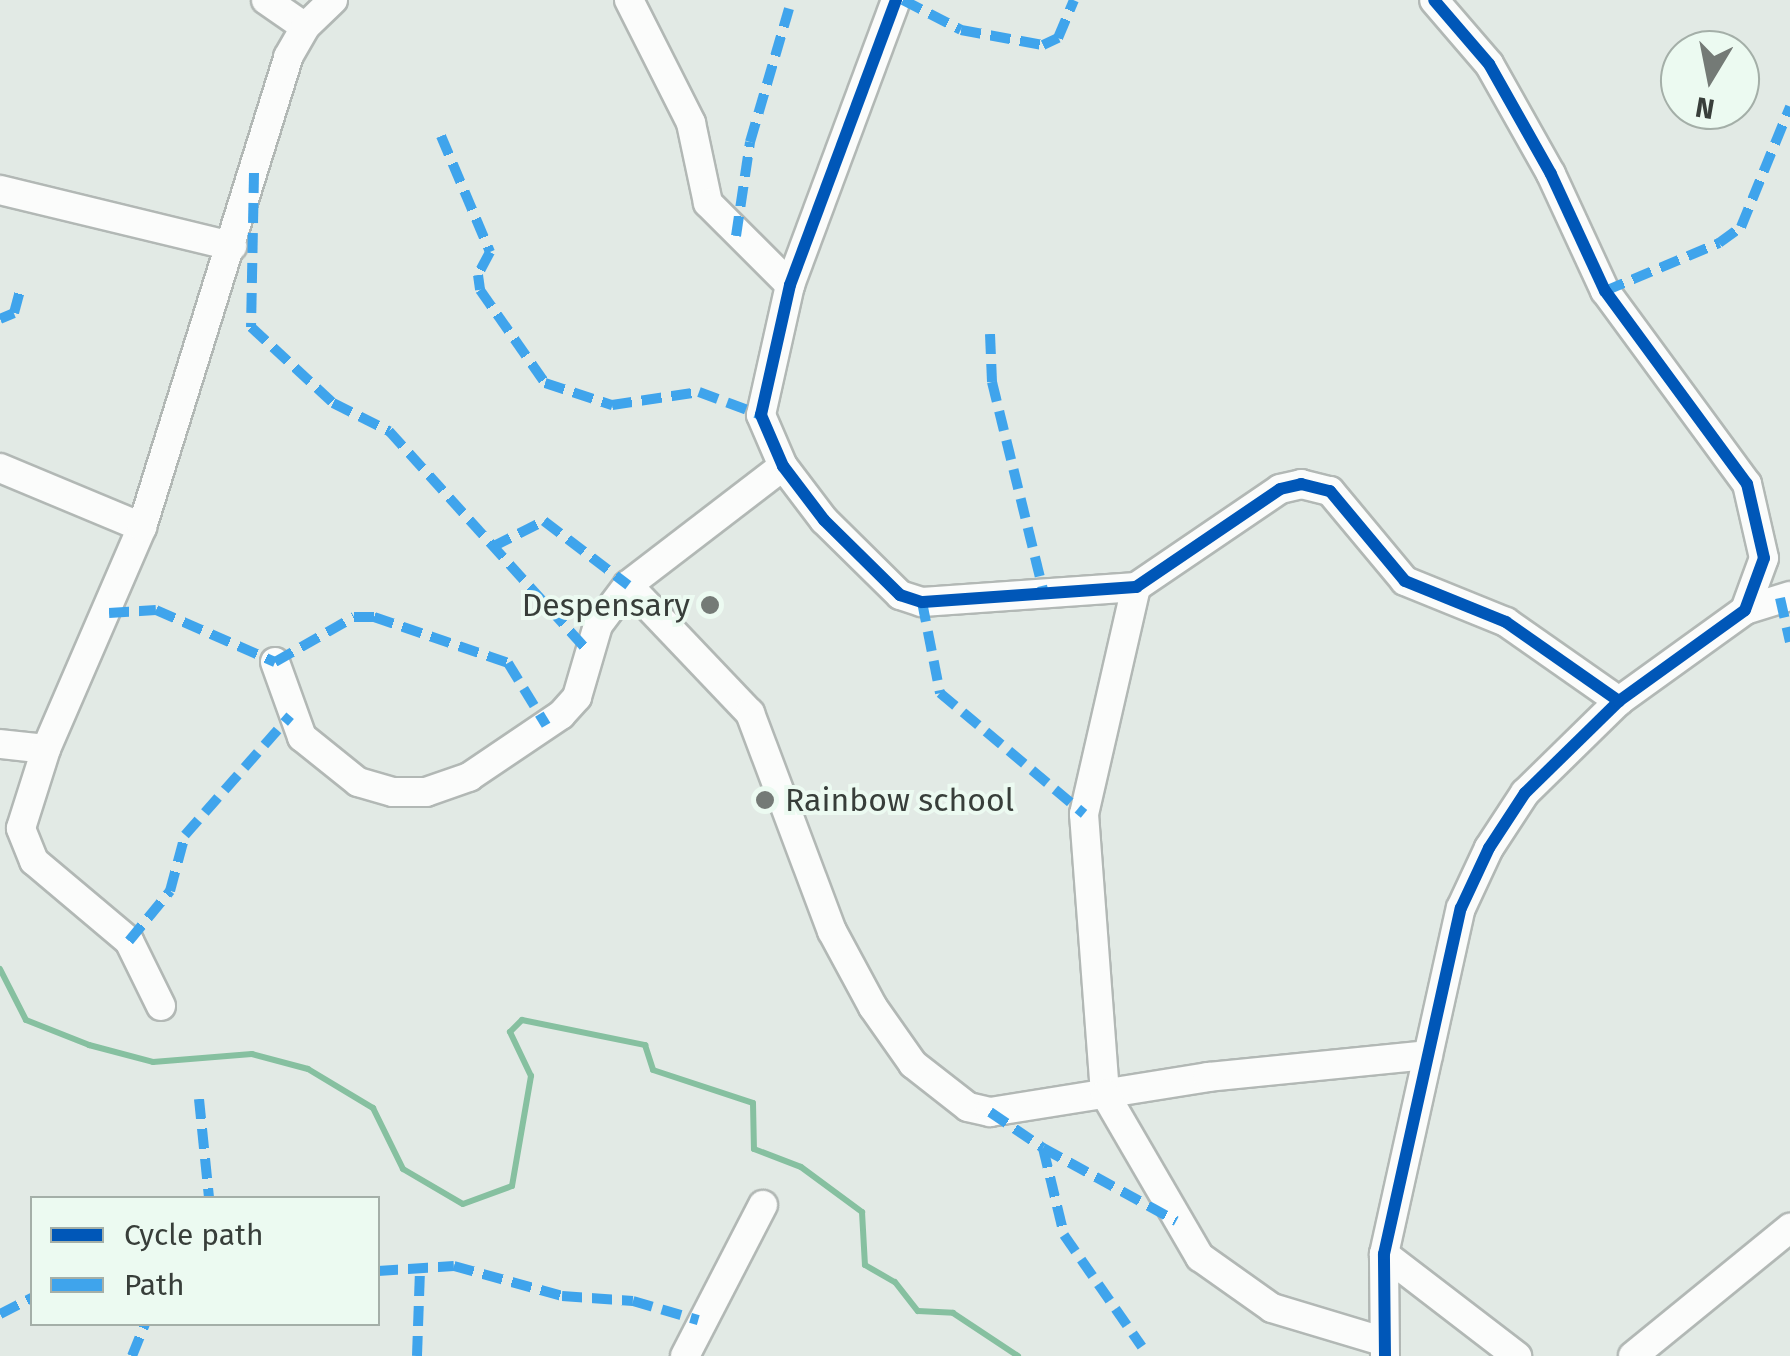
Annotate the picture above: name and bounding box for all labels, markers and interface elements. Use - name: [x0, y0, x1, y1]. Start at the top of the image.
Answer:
- north arrow: [1660, 30, 1760, 130]
- text: N: [1693, 90, 1717, 126]
- place label: Despensary: [522, 586, 690, 624]
- marker: Despensary: [699, 594, 721, 616]
- place label: Rainbow school: [785, 781, 1014, 819]
- marker: Rainbow school: [754, 789, 776, 811]
- legend: [30, 1196, 380, 1326]
- text: Cycle path: [124, 1217, 263, 1253]
- text: Path: [124, 1267, 185, 1303]

